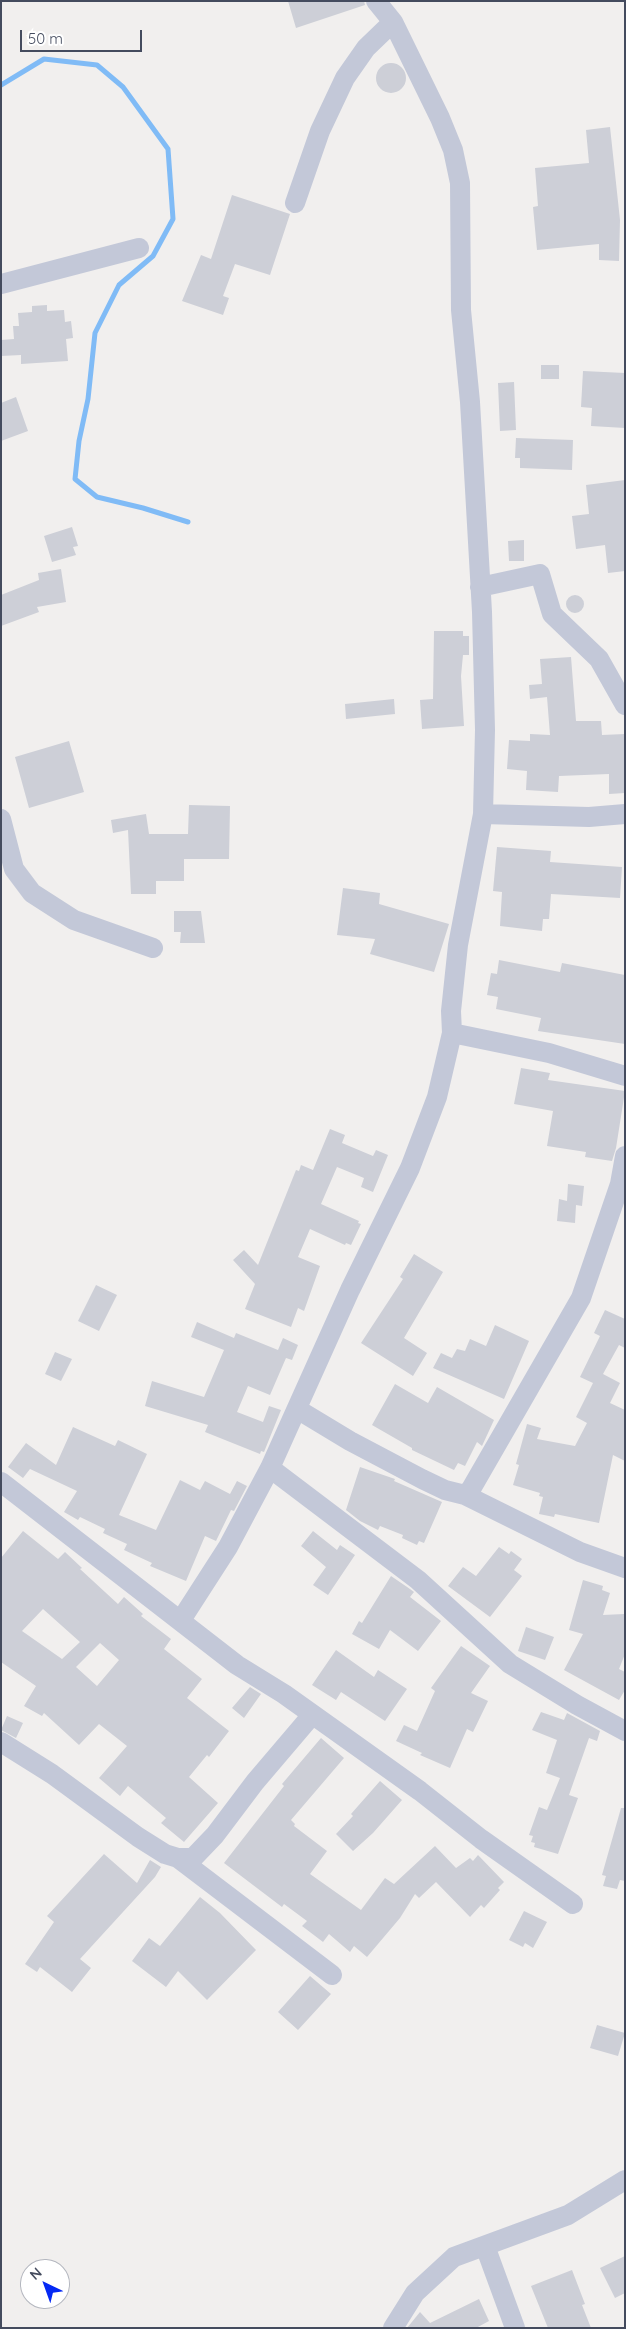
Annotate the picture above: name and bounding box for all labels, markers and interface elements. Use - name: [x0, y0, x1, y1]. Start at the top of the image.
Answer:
- scale bar: [22, 20, 145, 52]
- text: 50 m: [28, 29, 63, 48]
- north arrow: [20, 2259, 70, 2309]
- text: N: [26, 2263, 45, 2284]

